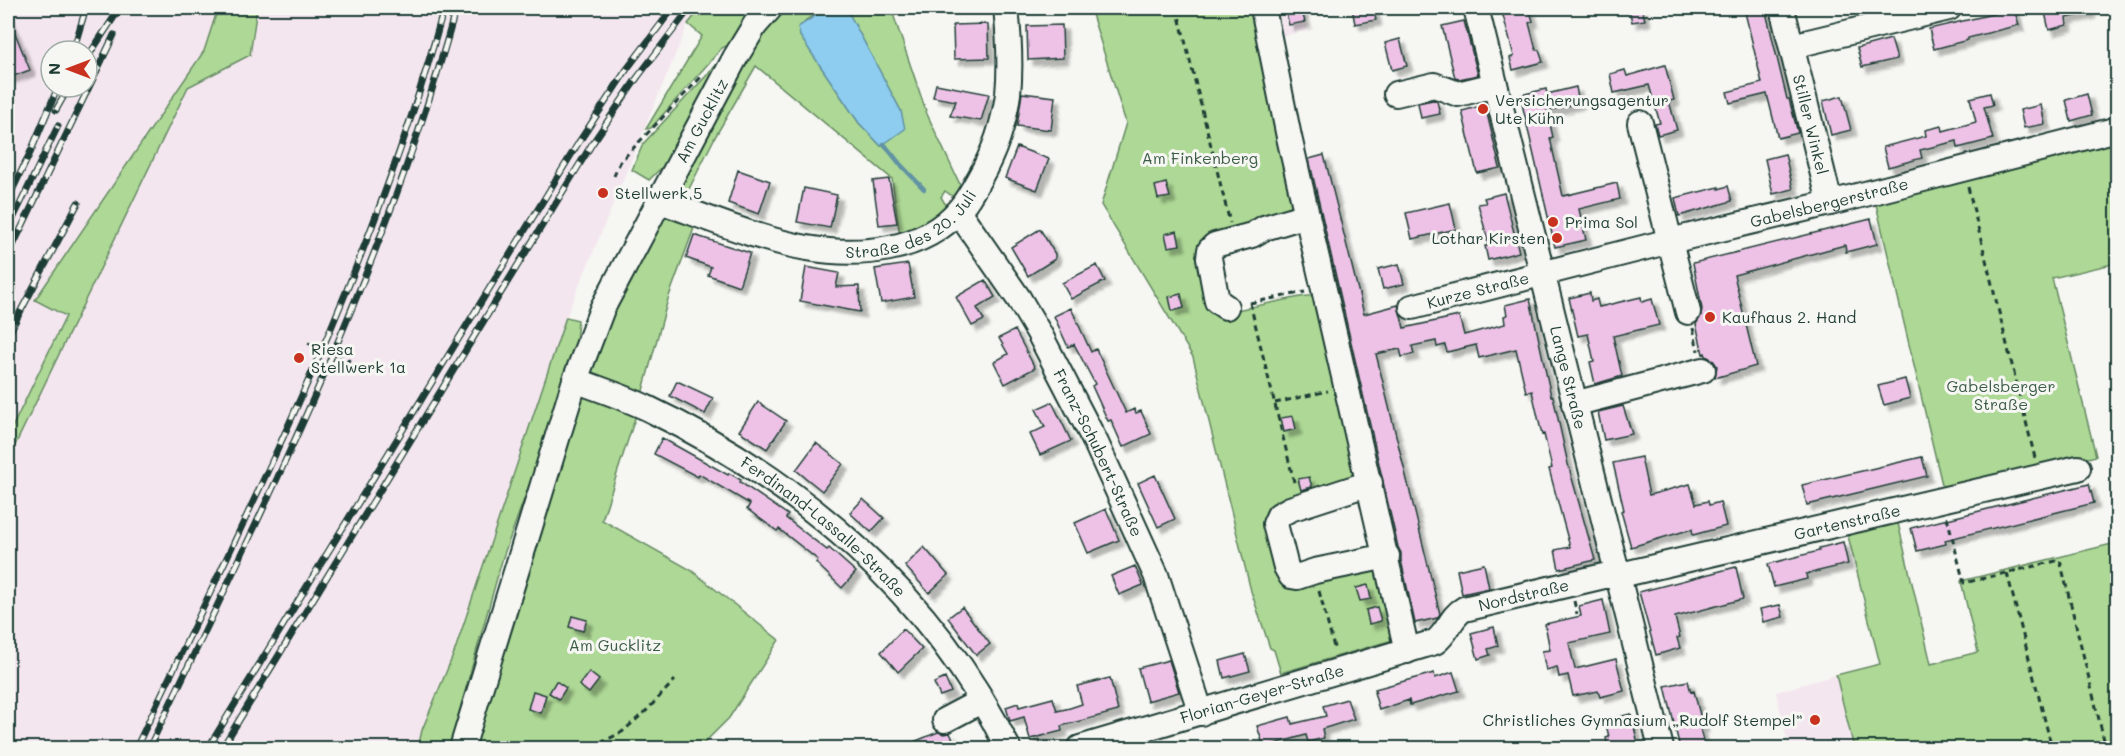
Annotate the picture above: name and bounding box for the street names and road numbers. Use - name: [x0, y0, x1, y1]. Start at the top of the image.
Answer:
- street label: Stiller Winkel: [1789, 72, 1834, 177]
- street label: Am Gucklitz: [670, 75, 732, 166]
- street label: Gabelsbergerstraße: [1748, 172, 1910, 232]
- street label: Straße des 20. Juli: [846, 186, 981, 262]
- street label: Kurze Straße: [1424, 267, 1531, 313]
- street label: Lange Straße: [1546, 324, 1592, 431]
- street label: Franz-Schubert-Straße: [1049, 365, 1148, 540]
- street label: Ferdinand-Lassalle-Straße: [737, 451, 911, 601]
- street label: Gartenstraße: [1792, 499, 1902, 544]
- street label: Nordstraße: [1476, 574, 1571, 615]
- street label: Florian-Geyer-Straße: [1177, 659, 1346, 728]

